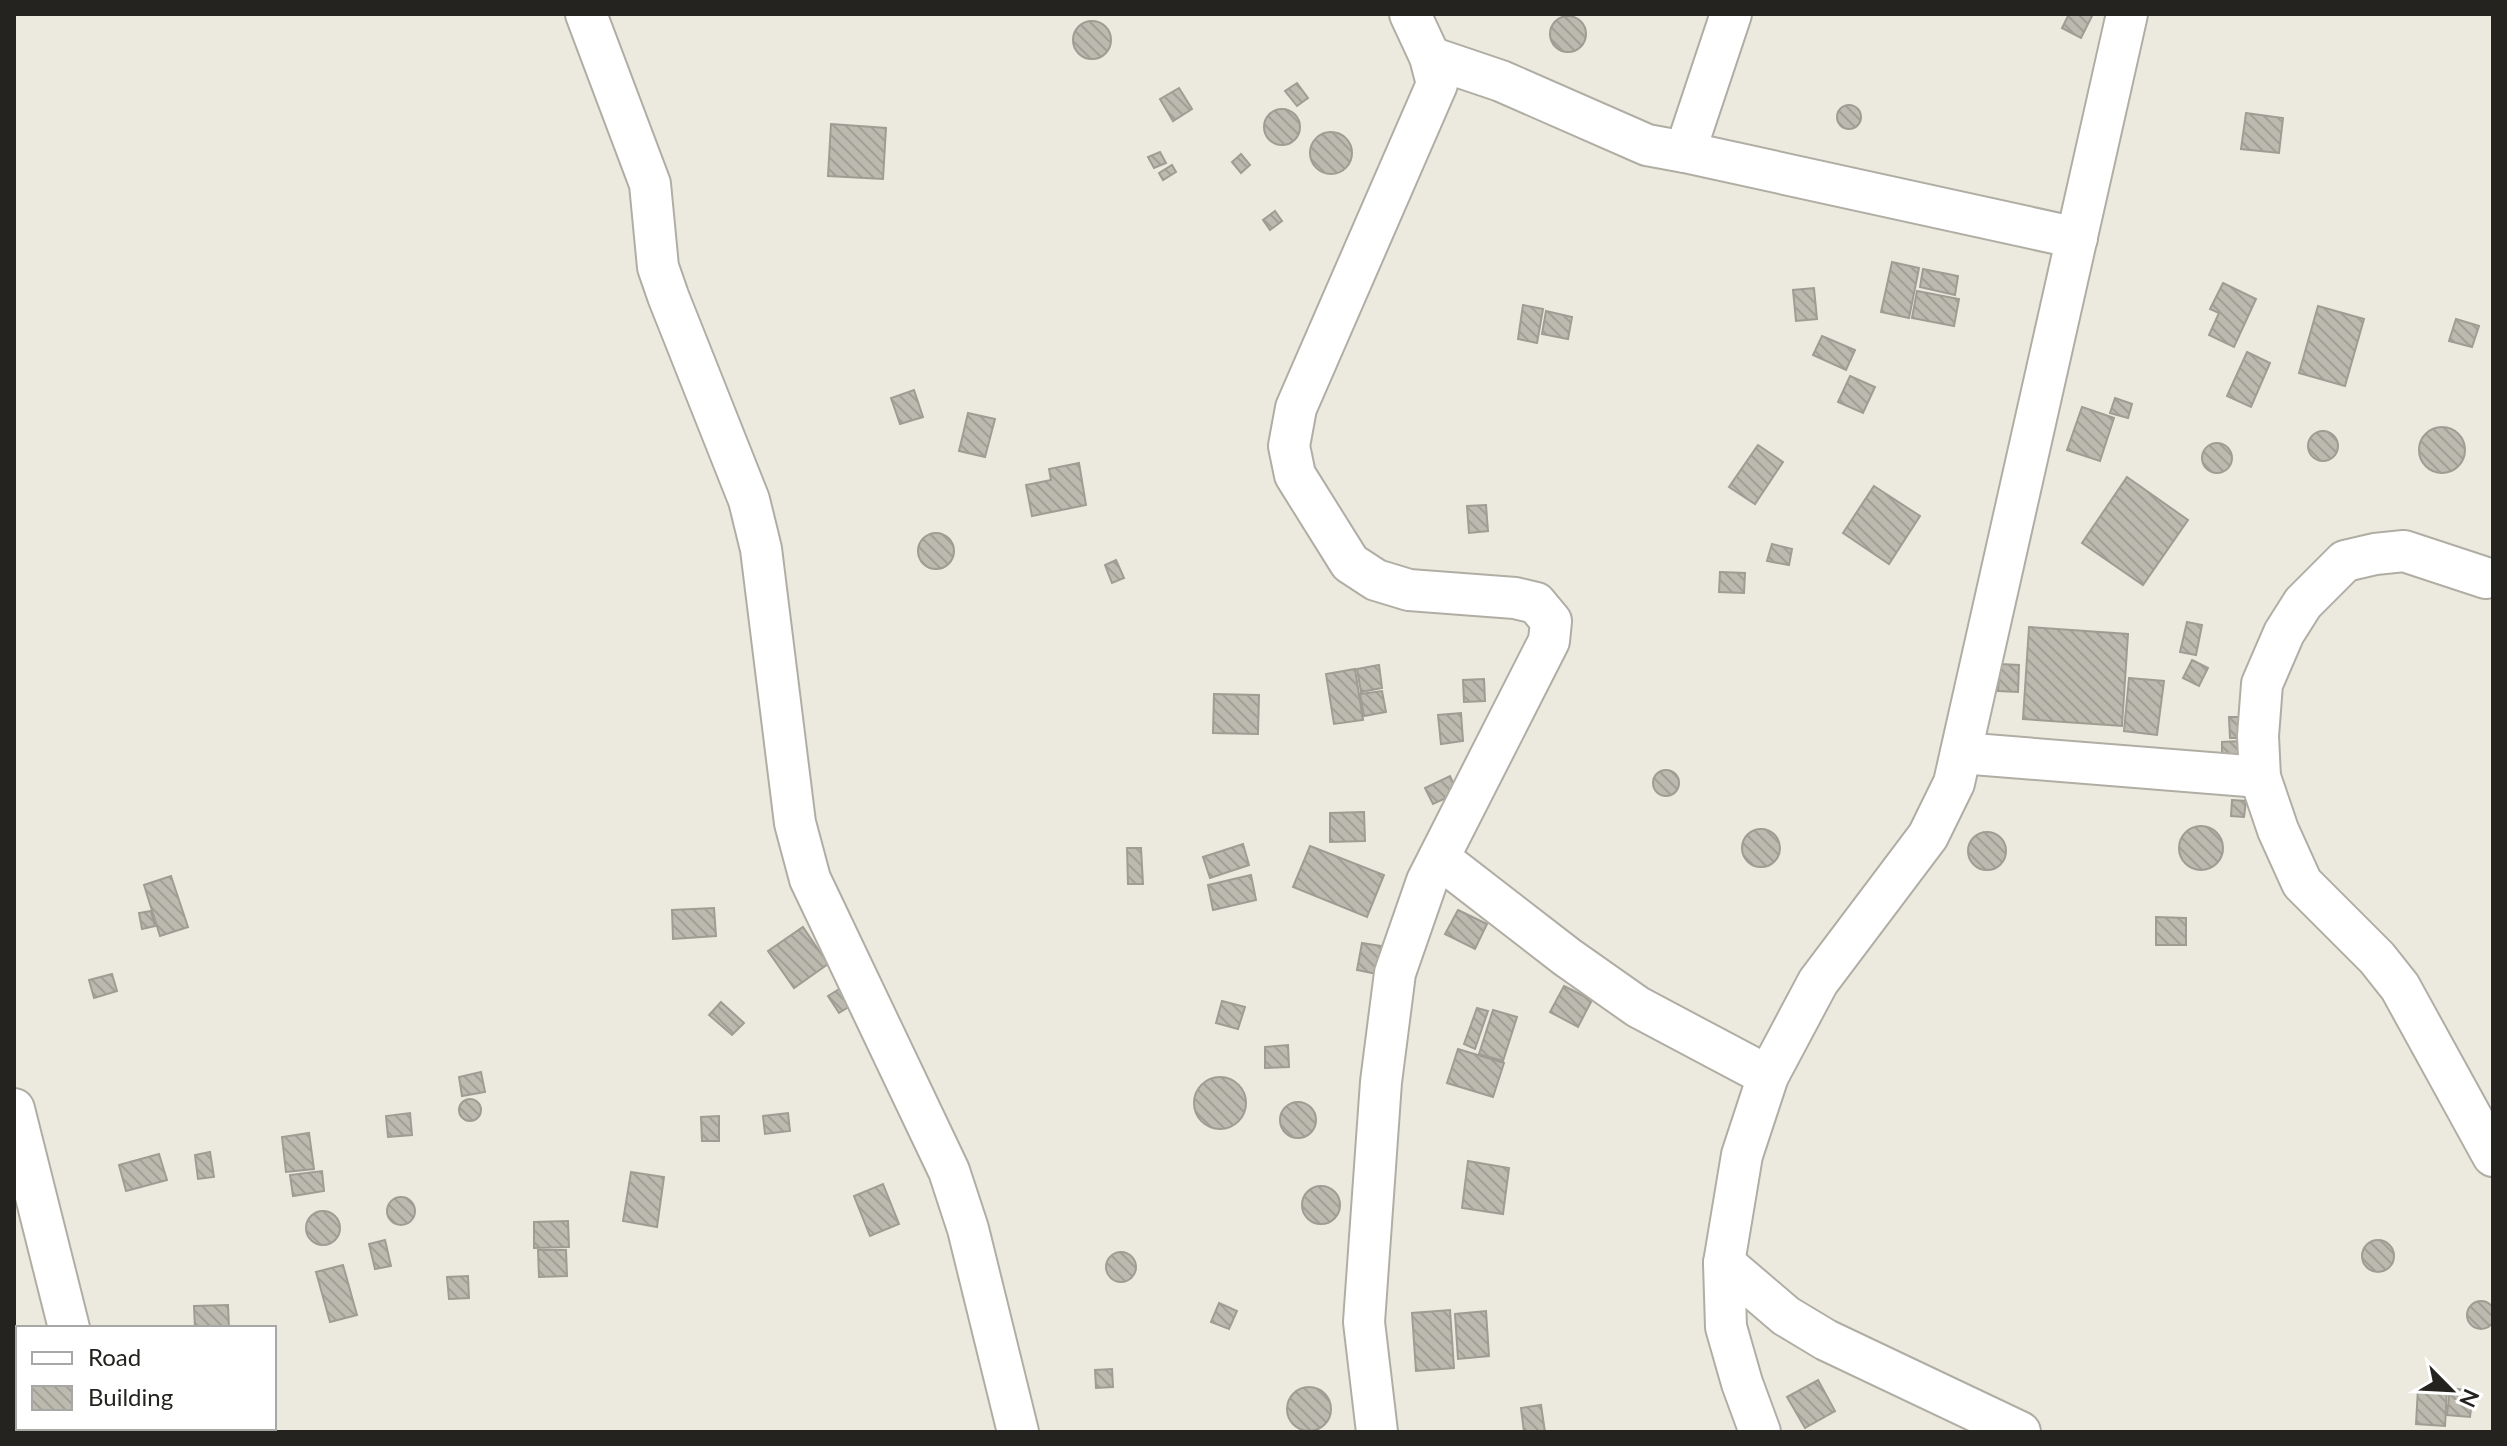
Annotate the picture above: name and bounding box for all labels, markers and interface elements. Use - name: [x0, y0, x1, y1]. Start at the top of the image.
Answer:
- legend: [16, 1326, 276, 1430]
- text: Road: [88, 1342, 141, 1371]
- north arrow: [2411, 1350, 2491, 1430]
- text: Building: [88, 1382, 173, 1411]
- text: N: [2454, 1385, 2486, 1412]

